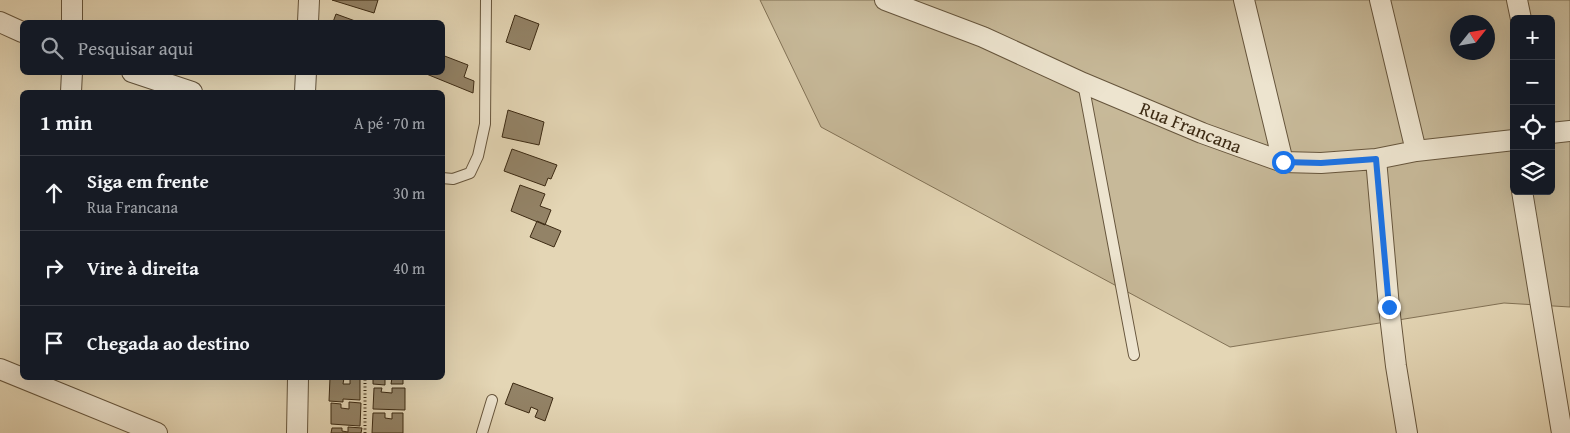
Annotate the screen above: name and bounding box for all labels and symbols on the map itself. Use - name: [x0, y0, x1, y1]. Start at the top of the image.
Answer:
- north arrow: [1450, 15, 1495, 60]
- street label: Rua Francana: [1136, 94, 1246, 160]
- route start: [1272, 151, 1295, 174]
- route end: [1378, 296, 1401, 319]

